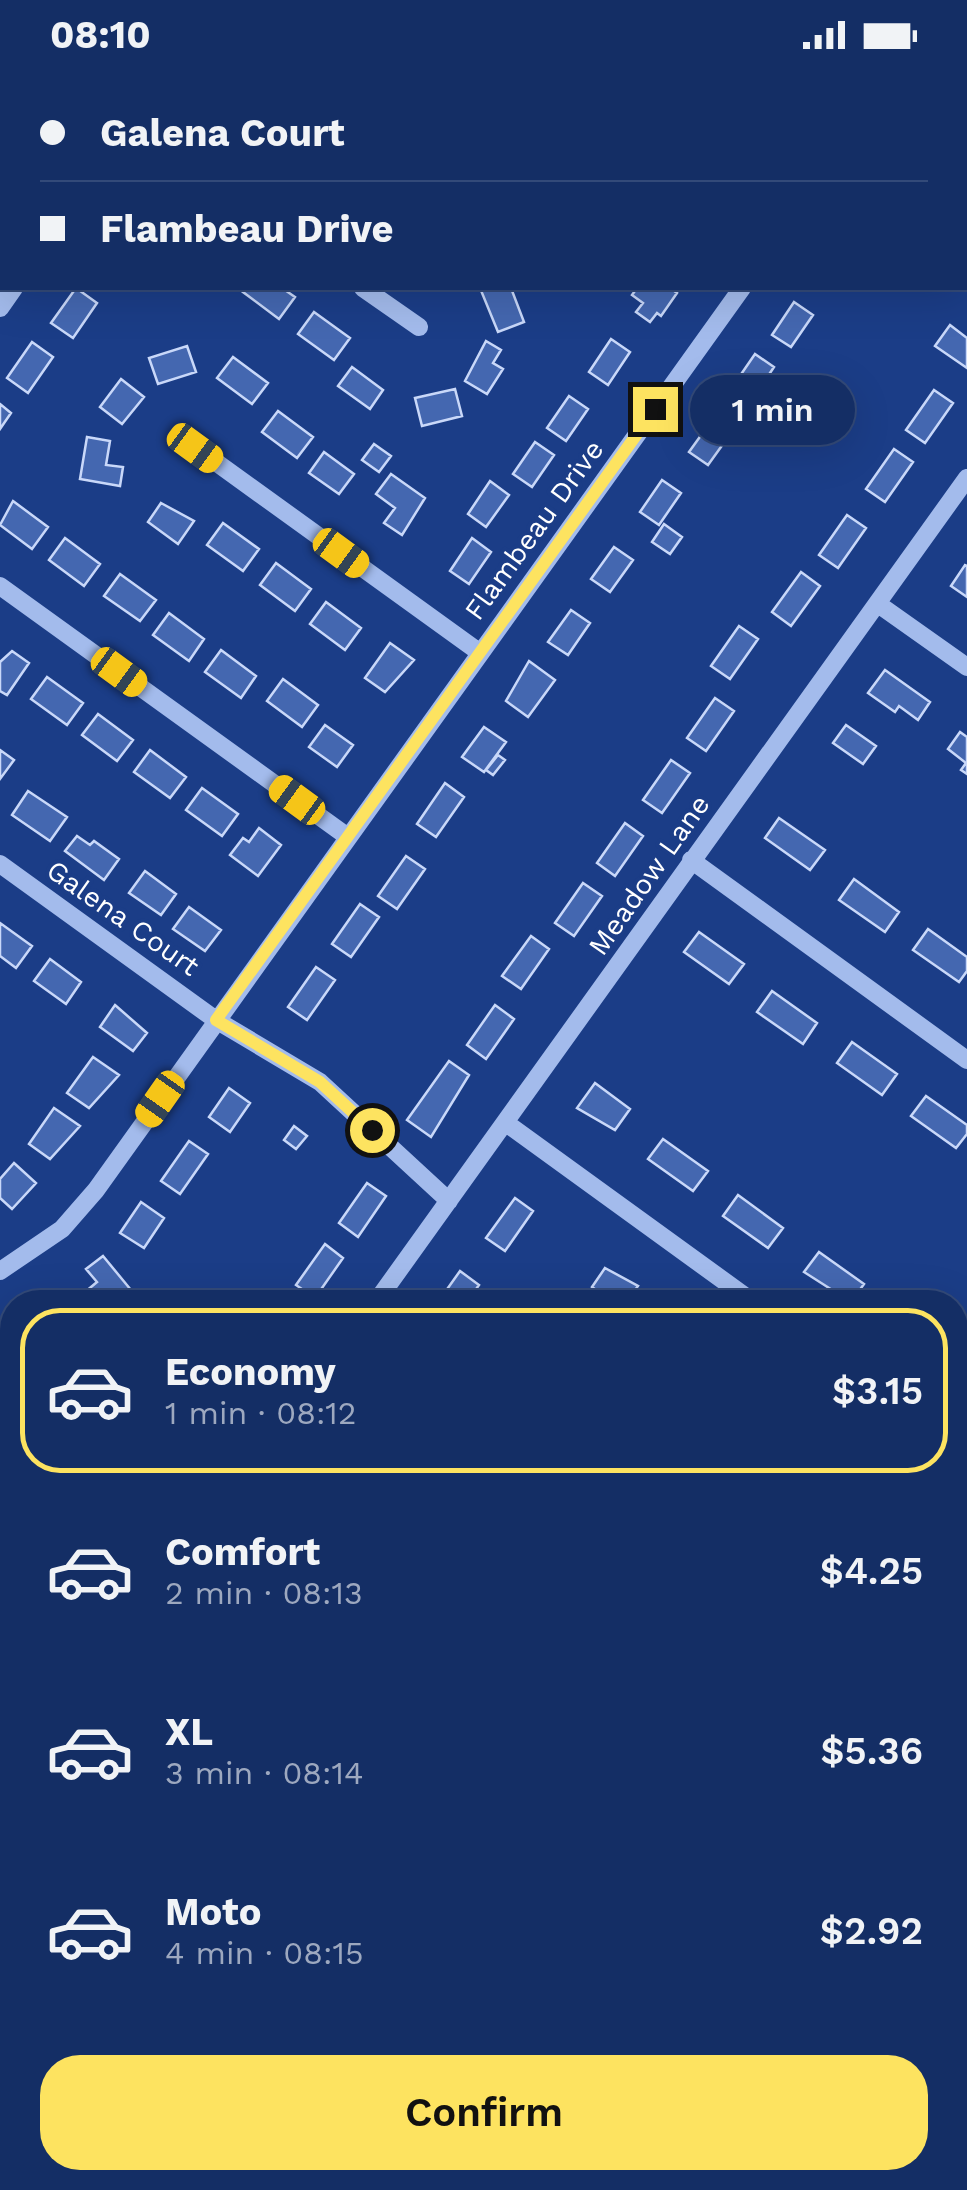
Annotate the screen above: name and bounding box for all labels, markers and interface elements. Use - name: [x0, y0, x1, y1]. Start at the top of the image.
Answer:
- text: 08:10: [50, 13, 151, 57]
- text: Galena Court: [100, 111, 345, 155]
- text: Flambeau Drive: [100, 207, 394, 251]
- callout: 1 min: [690, 374, 855, 444]
- route end: [633, 387, 678, 432]
- text: 1 min: [731, 391, 814, 429]
- car: [162, 418, 228, 478]
- street label: Flambeau Drive: [458, 434, 610, 626]
- car: [308, 523, 374, 583]
- car: [86, 642, 152, 702]
- car: [264, 770, 330, 830]
- street label: Meadow Lane: [582, 789, 716, 961]
- street label: Galena Court: [40, 853, 206, 983]
- car: [131, 1066, 189, 1132]
- route start: [350, 1108, 395, 1153]
- icon: car: [45, 1346, 135, 1436]
- text: Economy: [165, 1350, 336, 1394]
- text: $3.15: [832, 1369, 923, 1413]
- text: 1 min · 08:12: [165, 1394, 357, 1432]
- icon: car: [45, 1526, 135, 1616]
- text: Comfort: [165, 1530, 320, 1574]
- text: $4.25: [820, 1549, 923, 1593]
- text: 2 min · 08:13: [165, 1574, 363, 1612]
- icon: car: [45, 1706, 135, 1796]
- text: XL: [165, 1710, 213, 1754]
- text: $5.36: [820, 1729, 923, 1773]
- text: 3 min · 08:14: [165, 1754, 364, 1792]
- icon: car: [45, 1886, 135, 1976]
- text: Moto: [165, 1890, 261, 1934]
- text: $2.92: [820, 1909, 923, 1953]
- text: 4 min · 08:15: [165, 1934, 364, 1972]
- button: Confirm: [40, 2055, 928, 2170]

